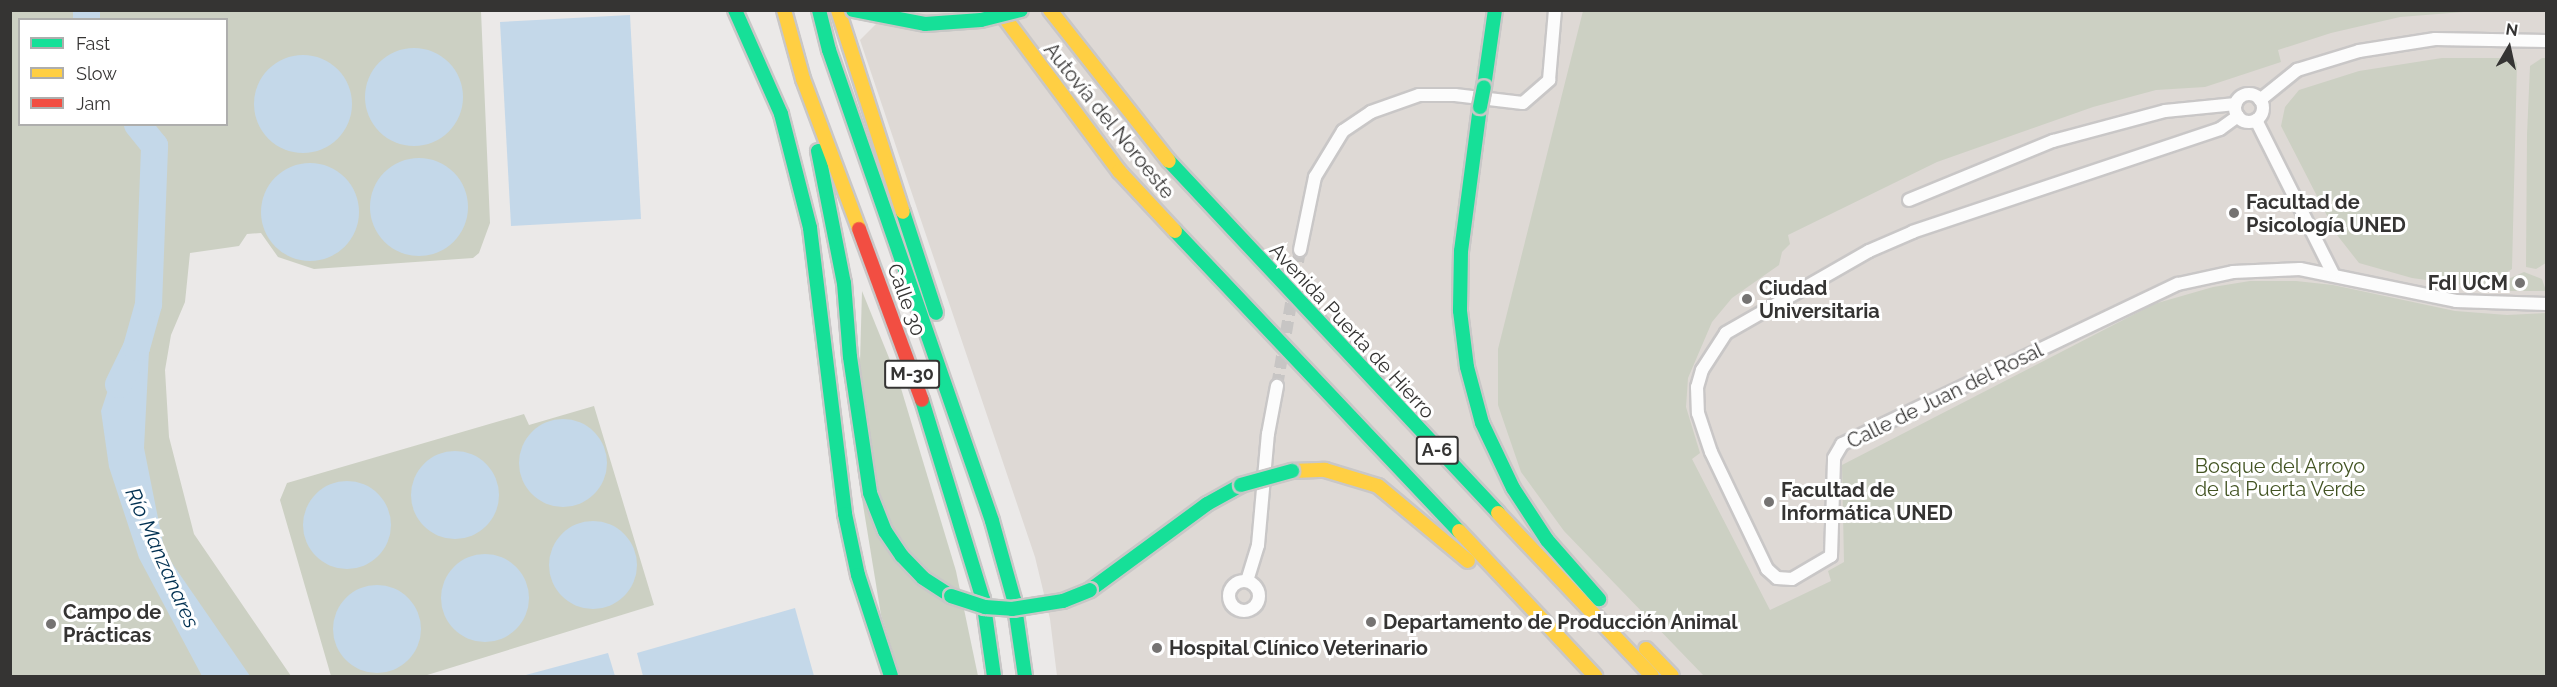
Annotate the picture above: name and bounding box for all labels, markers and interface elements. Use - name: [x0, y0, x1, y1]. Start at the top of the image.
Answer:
- legend: [18, 18, 228, 126]
- north arrow: [2479, 18, 2539, 78]
- text: N: [2504, 19, 2519, 40]
- text: Fast: [76, 33, 110, 54]
- street label: Autovía del Noroeste: [1039, 38, 1179, 204]
- text: Slow: [76, 63, 117, 84]
- text: Jam: [76, 93, 111, 114]
- place label: Facultad de Psicología UNED: [2246, 190, 2406, 237]
- marker: Facultad de Psicología UNED: [2227, 206, 2241, 220]
- street label: Avenida Puerta de Hierro: [1264, 238, 1440, 424]
- street label: Calle 30: [882, 261, 930, 339]
- place label: FdI UCM: [2428, 271, 2508, 295]
- place label: Ciudad Universitaria: [1759, 276, 1880, 323]
- marker: FdI UCM: [2513, 276, 2527, 290]
- marker: Ciudad Universitaria: [1740, 292, 1754, 306]
- street label: Calle de Juan del Rosal: [1843, 338, 2047, 454]
- road number: M-30: [884, 359, 940, 389]
- road number: A-6: [1414, 435, 1460, 465]
- park label: Bosque del Arroyo de la Puerta Verde: [2194, 455, 2366, 502]
- place label: Facultad de Informática UNED: [1781, 478, 1953, 525]
- water label: Río Manzanares: [120, 484, 204, 632]
- marker: Facultad de Informática UNED: [1762, 495, 1776, 509]
- place label: Campo de Prácticas: [63, 600, 161, 647]
- place label: Departamento de Producción Animal: [1383, 610, 1738, 634]
- marker: Departamento de Producción Animal: [1364, 615, 1378, 629]
- marker: Campo de Prácticas: [44, 617, 58, 631]
- place label: Hospital Clínico Veterinario: [1169, 636, 1429, 660]
- marker: Hospital Clínico Veterinario: [1150, 641, 1164, 655]

